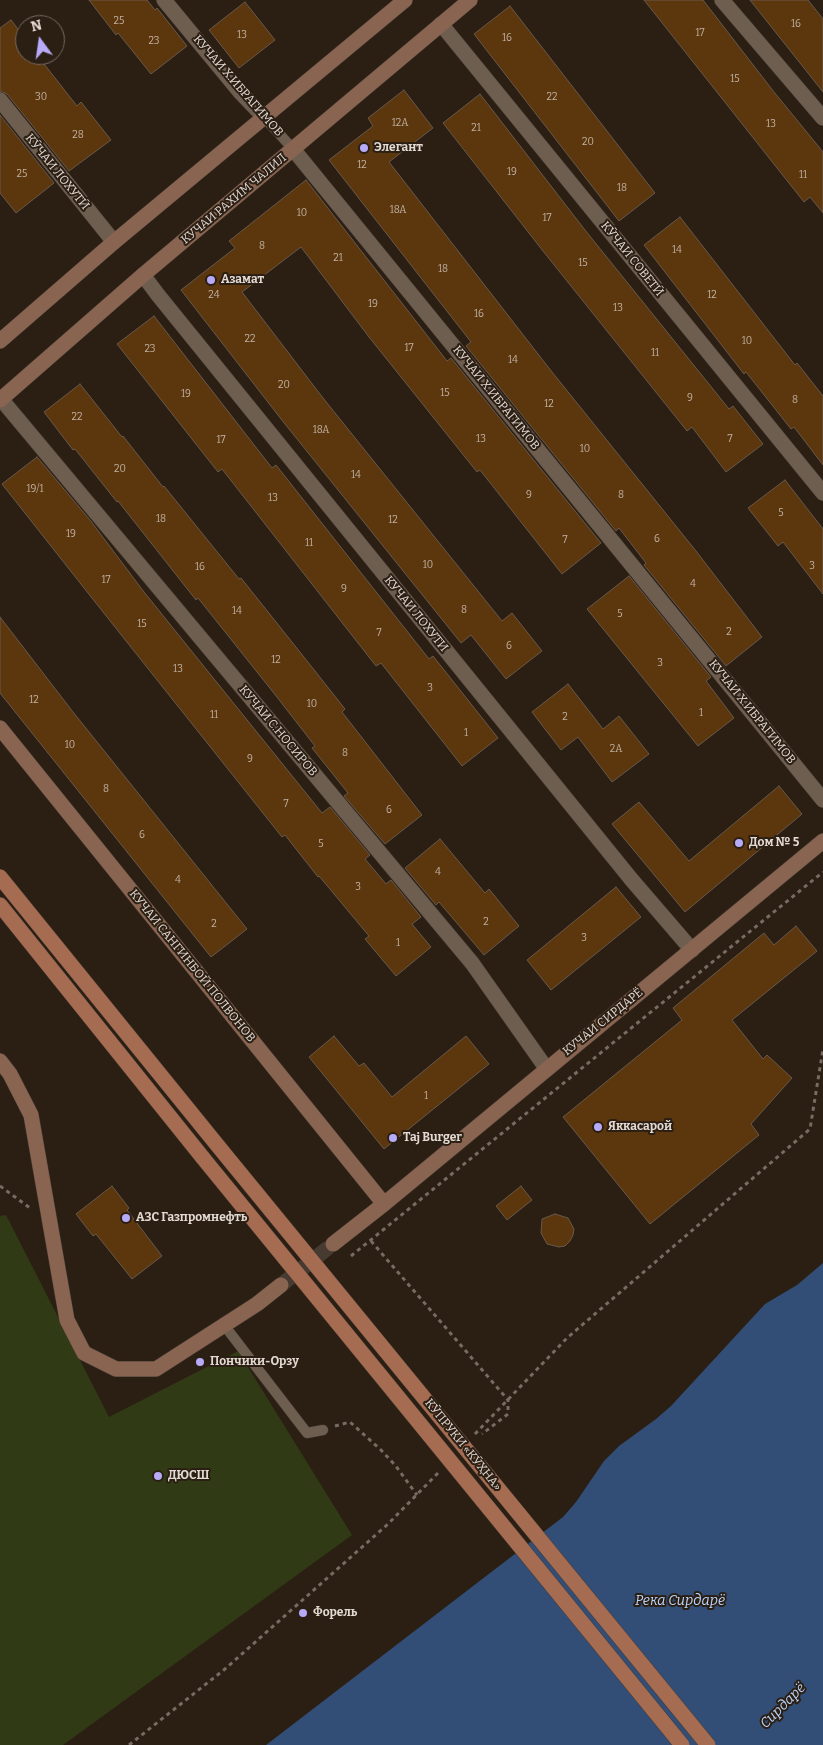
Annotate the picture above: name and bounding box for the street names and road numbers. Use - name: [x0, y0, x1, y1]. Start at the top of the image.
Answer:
- street label: КУЧАИ Х.ИБРАГИМОВ: [190, 32, 286, 140]
- street label: КӮЧАИ ЛОХУТӢ: [22, 131, 92, 213]
- street label: КУЧАИ РАХИМ ЧАЛИЛ: [178, 151, 290, 247]
- street label: КӮЧАИ СОВЕТӢ: [598, 219, 666, 299]
- street label: КУЧАИ Х.ИБРАГИМОВ: [450, 343, 542, 453]
- street label: КУЧАИ ЛОХУТИ: [381, 573, 451, 655]
- street label: КУЧАИ Х.ИБРАГИМОВ: [706, 657, 798, 767]
- street label: КУЧАИ С.НОСИРОВ: [236, 683, 320, 779]
- street label: КУЧАИ САНГИНБОЙ ПОЛВОНОВ: [126, 887, 258, 1045]
- street label: КУЧАИ СИРДАРЁ: [560, 985, 646, 1059]
- street label: КӮПРУКИ «КӮҲНА»: [421, 1396, 505, 1494]

